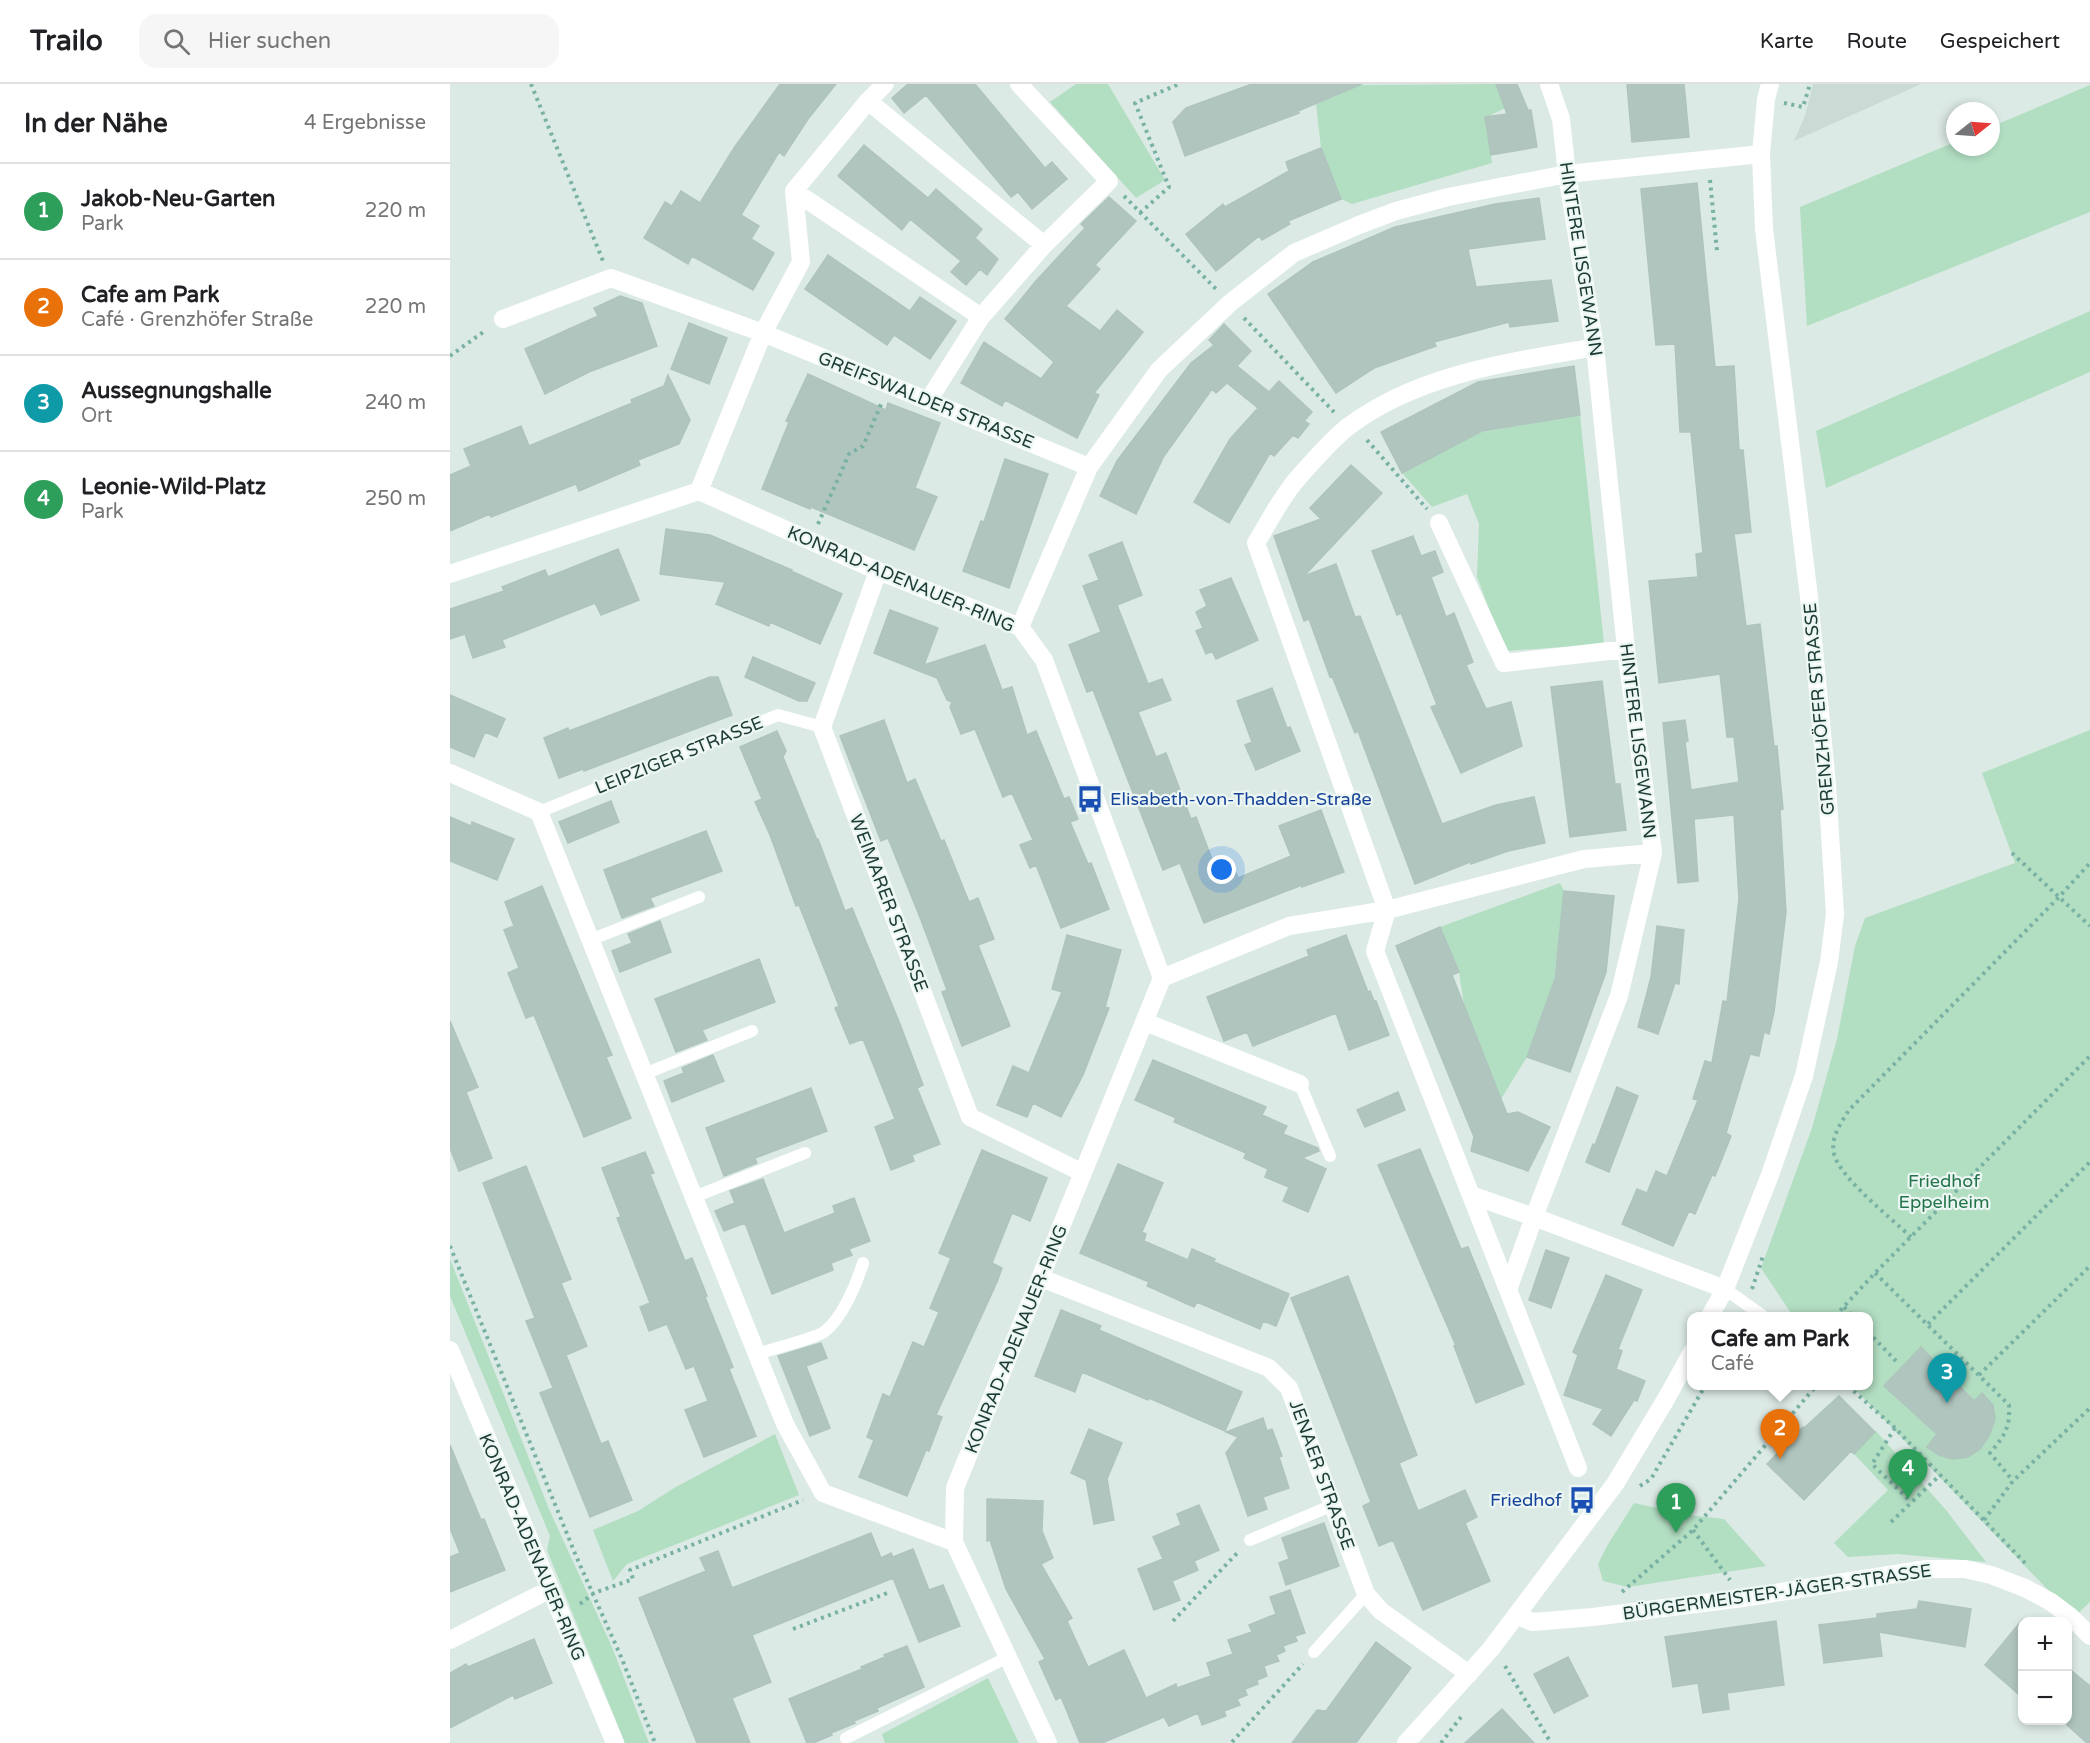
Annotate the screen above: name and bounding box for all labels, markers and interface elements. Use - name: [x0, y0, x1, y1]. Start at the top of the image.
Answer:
- search box: [139, 14, 559, 68]
- text: Trailo: [30, 24, 103, 58]
- icon: search: [160, 25, 193, 58]
- text: Hier suchen: [208, 28, 331, 54]
- text: Karte: [1760, 29, 1814, 54]
- text: Route: [1847, 29, 1907, 54]
- text: Gespeichert: [1940, 29, 2060, 54]
- north arrow: [1946, 102, 2000, 156]
- text: In der Nähe: [24, 108, 168, 139]
- text: 4 Ergebnisse: [304, 111, 426, 135]
- street label: HINTERE LISGEWANN: [1555, 160, 1607, 358]
- text: Jakob-Neu-Garten: [81, 186, 275, 212]
- text: 1: [37, 199, 50, 223]
- text: 220 m: [365, 199, 426, 223]
- text: Park: [81, 212, 124, 236]
- text: Cafe am Park: [81, 282, 220, 308]
- text: 2: [37, 295, 50, 319]
- text: 220 m: [365, 295, 426, 319]
- text: Café · Grenzhöfer Straße: [81, 308, 313, 332]
- street label: GREIFSWALDER STRASSE: [815, 347, 1037, 453]
- text: Aussegnungshalle: [81, 378, 272, 404]
- text: 3: [37, 391, 50, 415]
- text: 240 m: [365, 391, 426, 415]
- text: Ort: [81, 404, 112, 428]
- text: Leonie-Wild-Platz: [81, 474, 266, 500]
- text: 4: [37, 487, 50, 511]
- text: 250 m: [365, 487, 426, 511]
- text: Park: [81, 500, 124, 524]
- street label: KONRAD-ADENAUER-RING: [784, 521, 1018, 637]
- street label: GRENZHÖFER STRASSE: [1799, 602, 1839, 816]
- street label: HINTERE LISGEWANN: [1615, 642, 1661, 840]
- street label: LEIPZIGER STRASSE: [592, 711, 766, 799]
- bus stop icon: Elisabeth-von-Thadden-Straße: [1075, 784, 1105, 814]
- place label: Elisabeth-von-Thadden-Straße: [1110, 788, 1372, 810]
- street label: WEIMARER STRASSE: [845, 811, 933, 995]
- your location: [1207, 855, 1236, 884]
- park label: Friedhof Eppelheim: [1899, 1170, 1989, 1213]
- street label: KONRAD-ADENAUER-RING: [960, 1221, 1072, 1457]
- popup: [1687, 1312, 1873, 1390]
- text: Cafe am Park: [1711, 1326, 1849, 1352]
- text: Café: [1711, 1352, 1754, 1376]
- pin: 3: [1928, 1354, 1966, 1403]
- street label: JENAER STRASSE: [1285, 1397, 1359, 1553]
- pin: 2: [1760, 1410, 1800, 1459]
- street label: KONRAD-ADENAUER-RING: [474, 1430, 590, 1664]
- pin: 4: [1888, 1450, 1928, 1499]
- pin: 1: [1656, 1484, 1696, 1533]
- bus stop icon: Friedhof: [1567, 1485, 1597, 1515]
- place label: Friedhof: [1490, 1489, 1562, 1511]
- street label: BÜRGERMEISTER-JÄGER-STRASSE: [1621, 1559, 1933, 1625]
- map controls: [2018, 1617, 2072, 1725]
- button: +: [2018, 1617, 2072, 1671]
- button: −: [2018, 1671, 2072, 1725]

